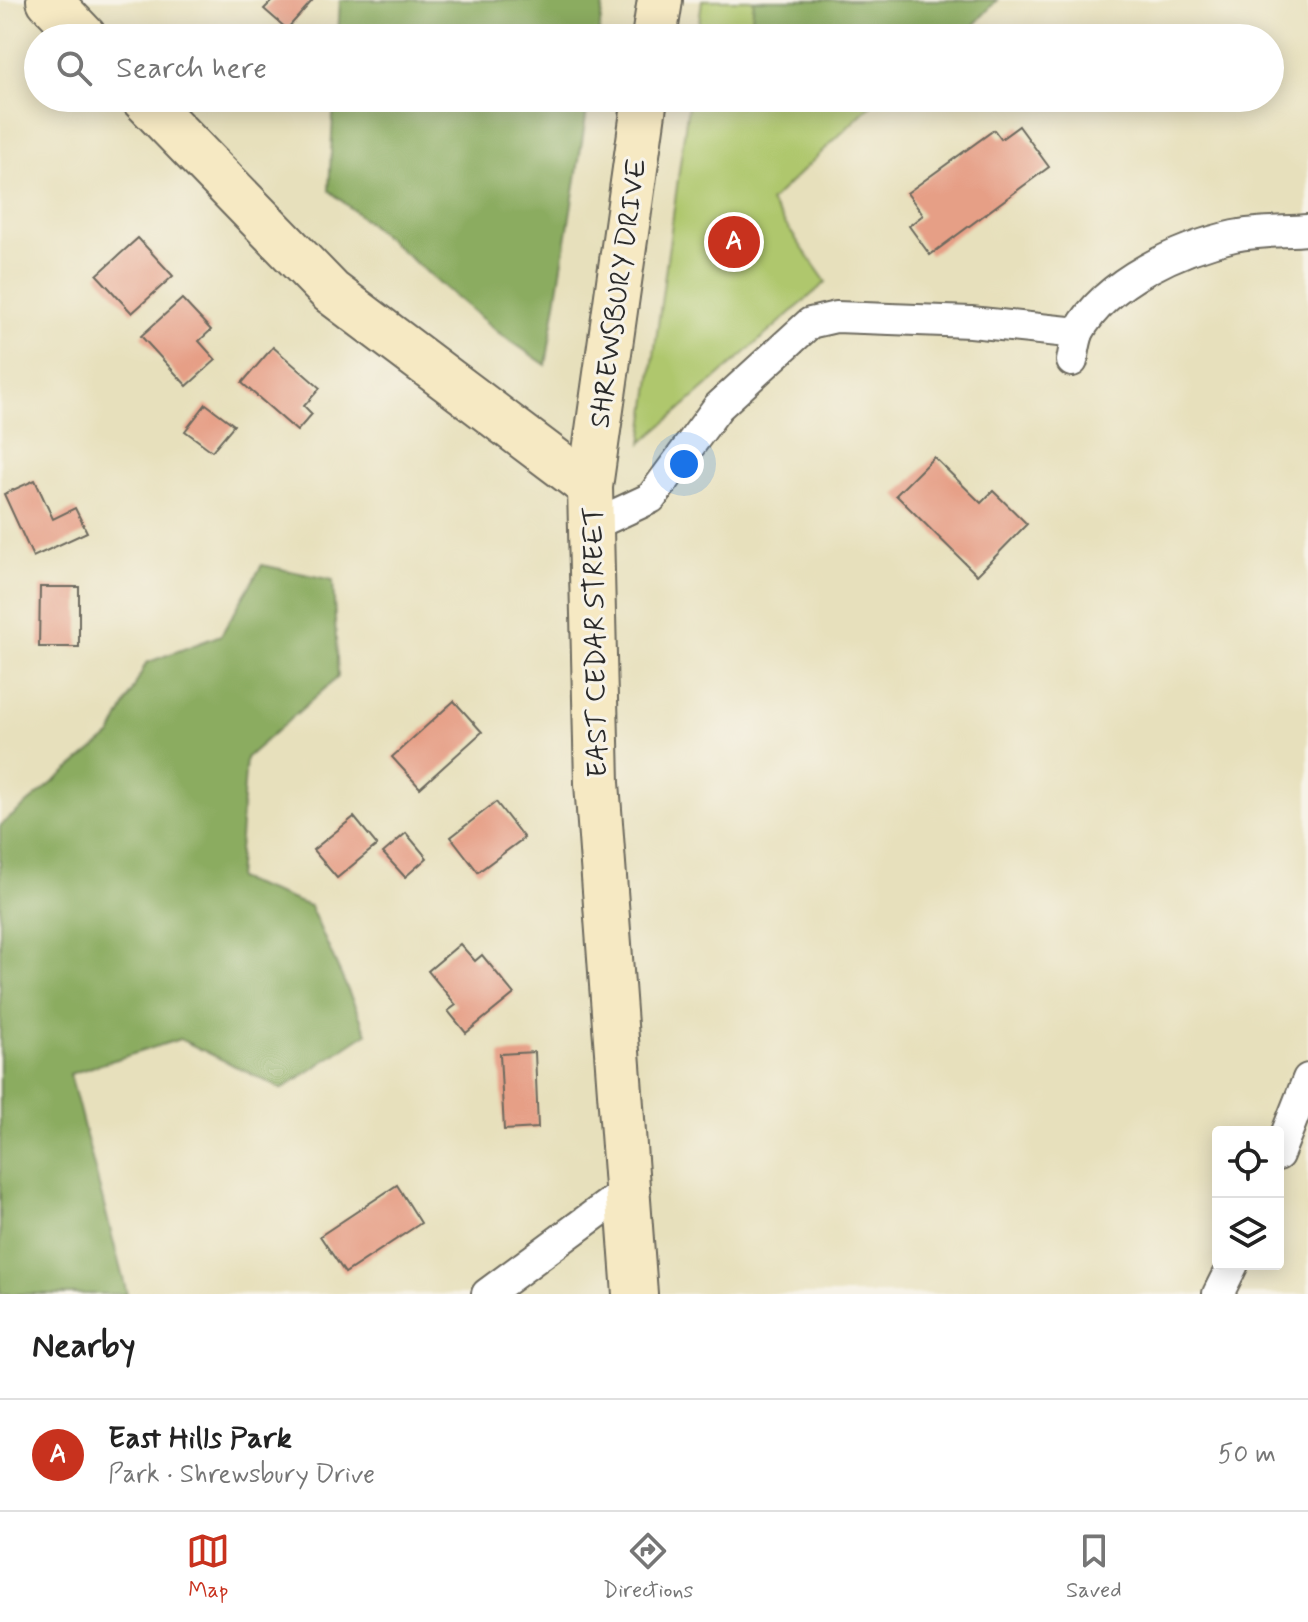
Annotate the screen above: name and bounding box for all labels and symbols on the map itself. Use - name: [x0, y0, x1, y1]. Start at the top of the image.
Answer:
- street label: SHREWSBURY DRIVE: [582, 156, 657, 431]
- pin: A: [708, 212, 760, 272]
- your location: [664, 444, 704, 484]
- street label: EAST CEDAR STREET: [576, 506, 617, 778]

